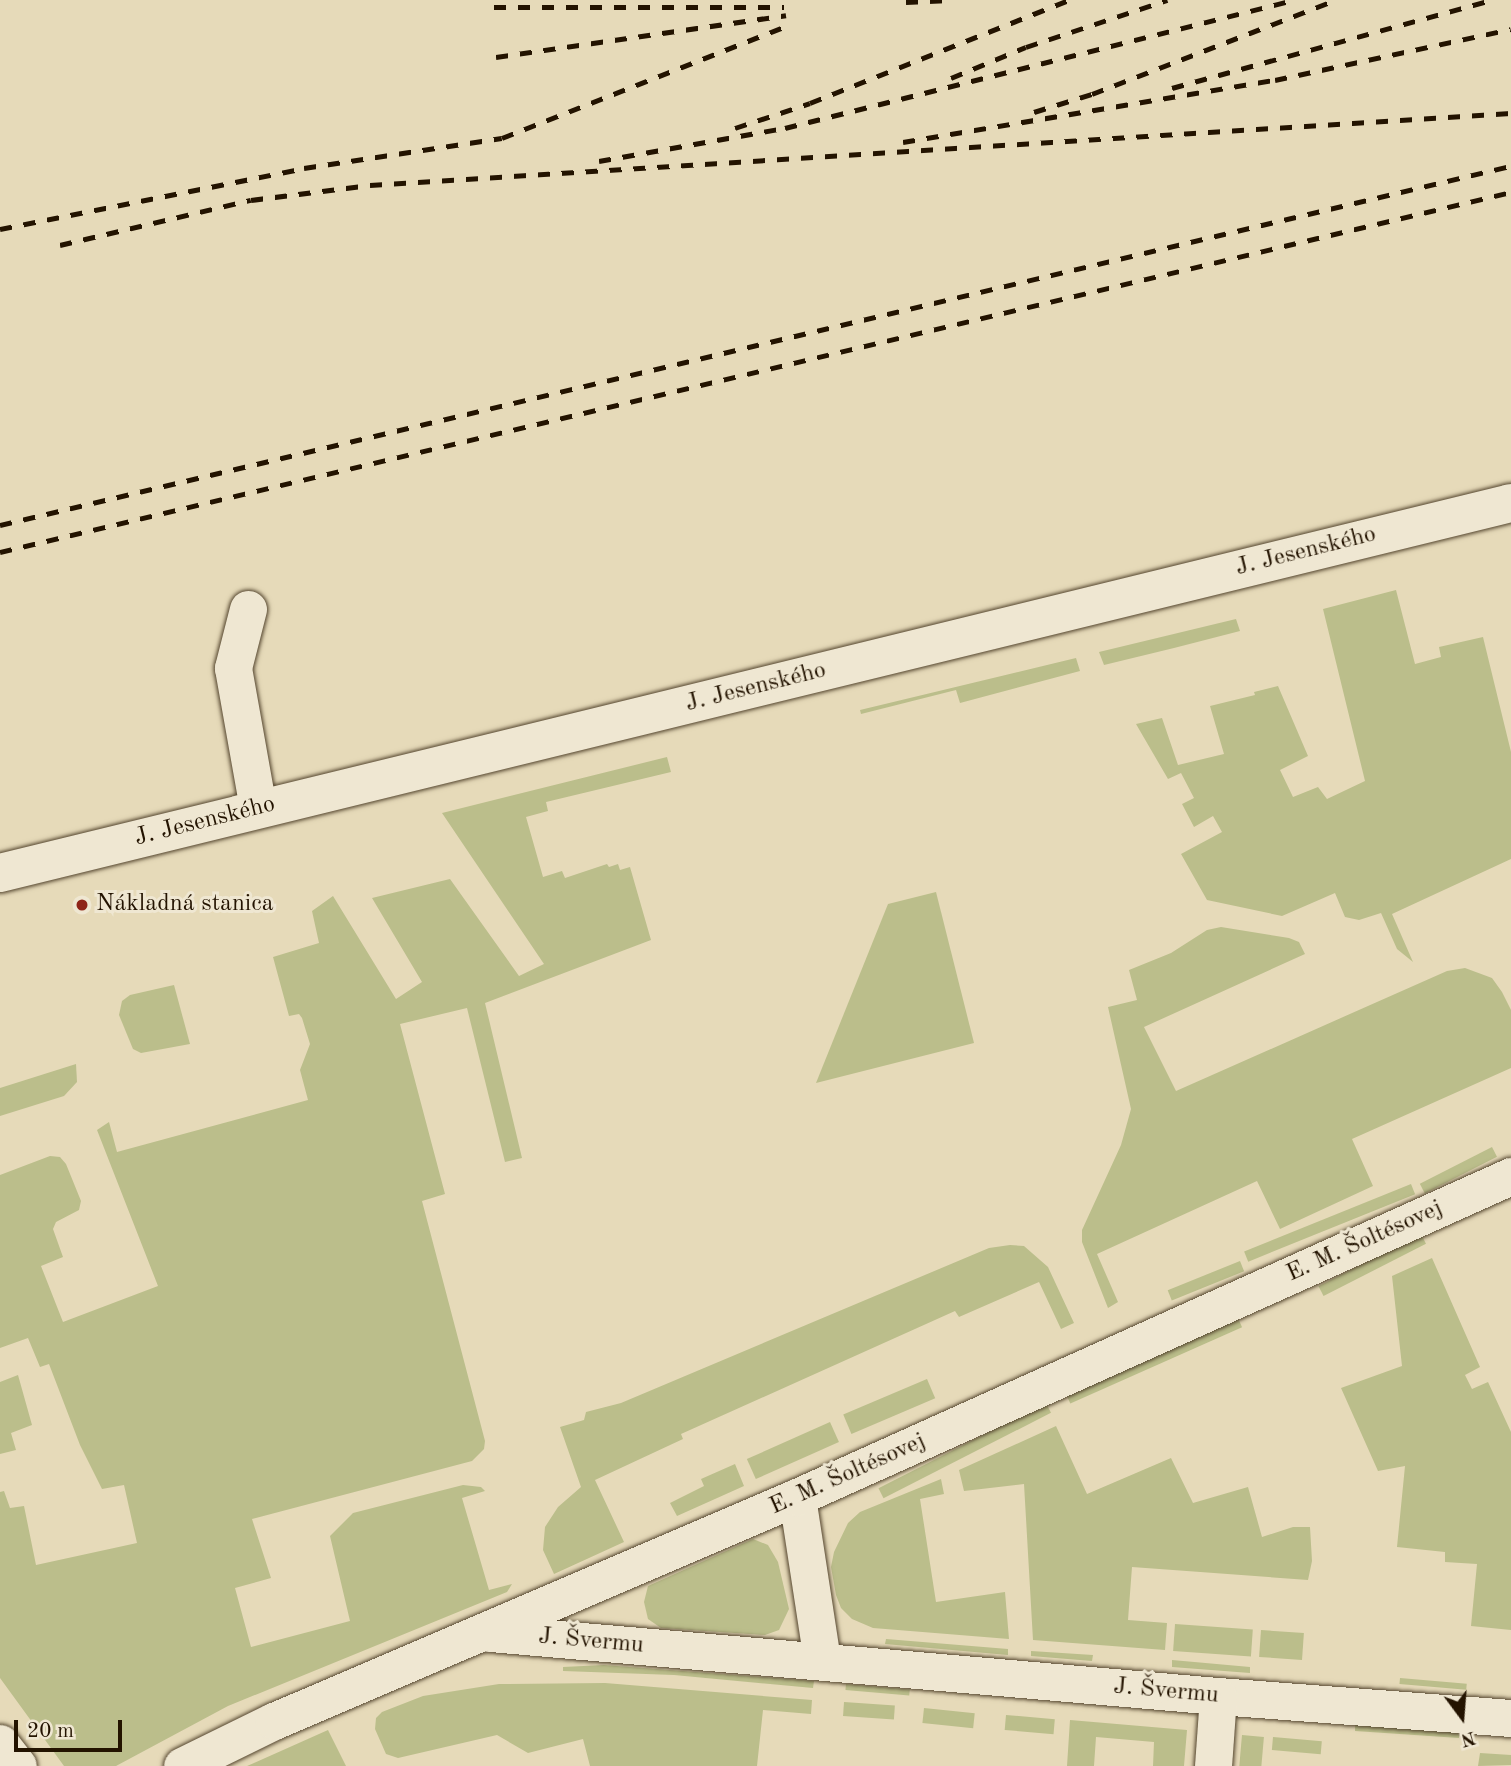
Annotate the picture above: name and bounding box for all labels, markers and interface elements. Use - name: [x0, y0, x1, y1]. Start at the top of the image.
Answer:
- street label: J. Jesenského: [1233, 521, 1379, 583]
- street label: J. Jesenského: [683, 657, 829, 719]
- street label: J. Jesenského: [132, 791, 278, 853]
- place label: Nákladná stanica: [96, 891, 274, 919]
- marker: Nákladná stanica: [74, 897, 90, 913]
- street label: E. M. Šoltésovej: [1282, 1195, 1448, 1289]
- street label: E. M. Šoltésovej: [765, 1428, 931, 1522]
- street label: J. Švermu: [537, 1623, 645, 1661]
- street label: J. Švermu: [1112, 1673, 1220, 1711]
- north arrow: [1427, 1682, 1497, 1752]
- scale bar: [18, 1706, 126, 1750]
- text: 20 m: [27, 1721, 74, 1742]
- text: N: [1458, 1727, 1478, 1749]

